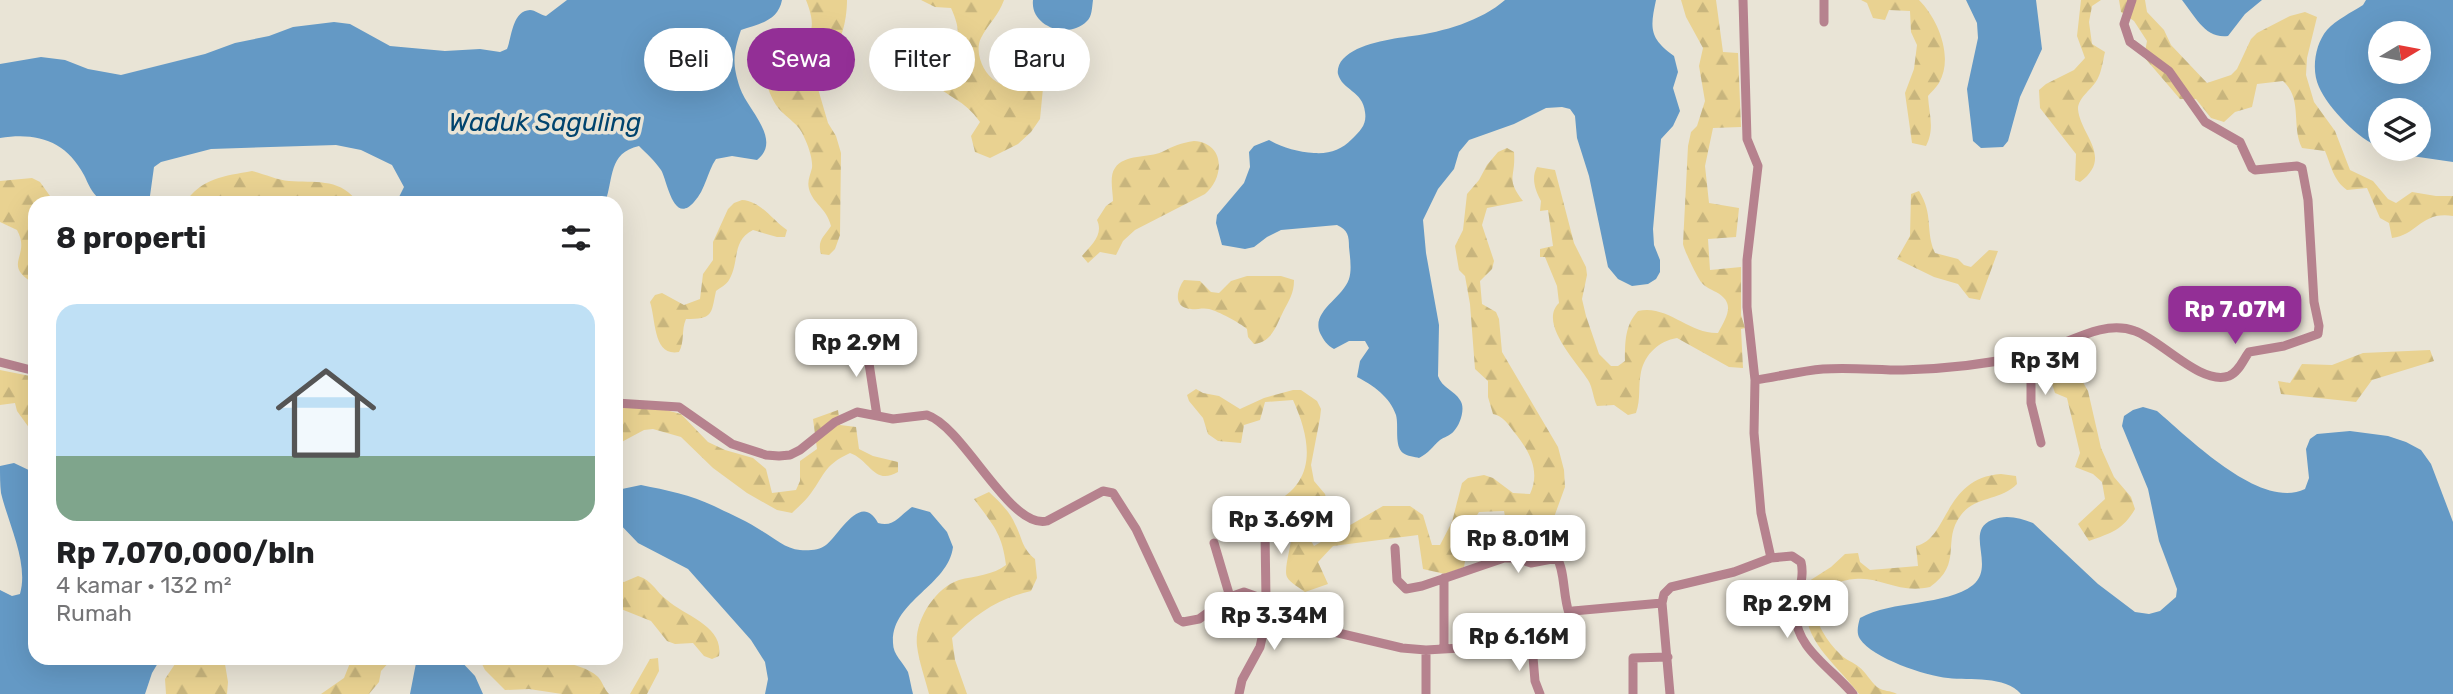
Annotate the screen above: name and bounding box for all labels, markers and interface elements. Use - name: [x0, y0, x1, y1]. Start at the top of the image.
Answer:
- north arrow: [2368, 21, 2431, 84]
- map controls: [2368, 21, 2431, 161]
- chip: Beli: [644, 28, 733, 91]
- chip: Sewa: [747, 28, 855, 91]
- chip: Filter: [869, 28, 975, 91]
- chip: Baru: [989, 28, 1090, 91]
- button: layers: [2368, 98, 2431, 161]
- water label: Waduk Saguling: [449, 107, 641, 138]
- icon: filters: [557, 219, 595, 257]
- text: 8 properti: [56, 220, 206, 256]
- pin: Rp 7.07M: [2163, 286, 2307, 346]
- text: Rp 7.07M: [2184, 295, 2286, 323]
- pin: Rp 2.9M: [791, 320, 921, 379]
- text: Rp 2.9M: [811, 328, 901, 356]
- pin: Rp 3M: [1996, 338, 2094, 397]
- text: Rp 3M: [2010, 346, 2080, 374]
- icon: home: [263, 350, 389, 476]
- pin: Rp 3.69M: [1209, 496, 1353, 556]
- text: Rp 3.69M: [1228, 505, 1334, 533]
- pin: Rp 8.01M: [1446, 516, 1590, 575]
- text: Rp 8.01M: [1466, 524, 1570, 552]
- text: Rp 7,070,000/bln: [56, 535, 315, 571]
- text: 4 kamar · 132 m²: [56, 571, 232, 599]
- pin: Rp 2.9M: [1722, 580, 1852, 640]
- text: Rp 2.9M: [1742, 589, 1832, 617]
- pin: Rp 3.34M: [1202, 592, 1346, 652]
- text: Rumah: [56, 599, 132, 627]
- text: Rp 3.34M: [1221, 601, 1327, 629]
- pin: Rp 6.16M: [1447, 614, 1591, 673]
- text: Rp 6.16M: [1469, 622, 1569, 650]

